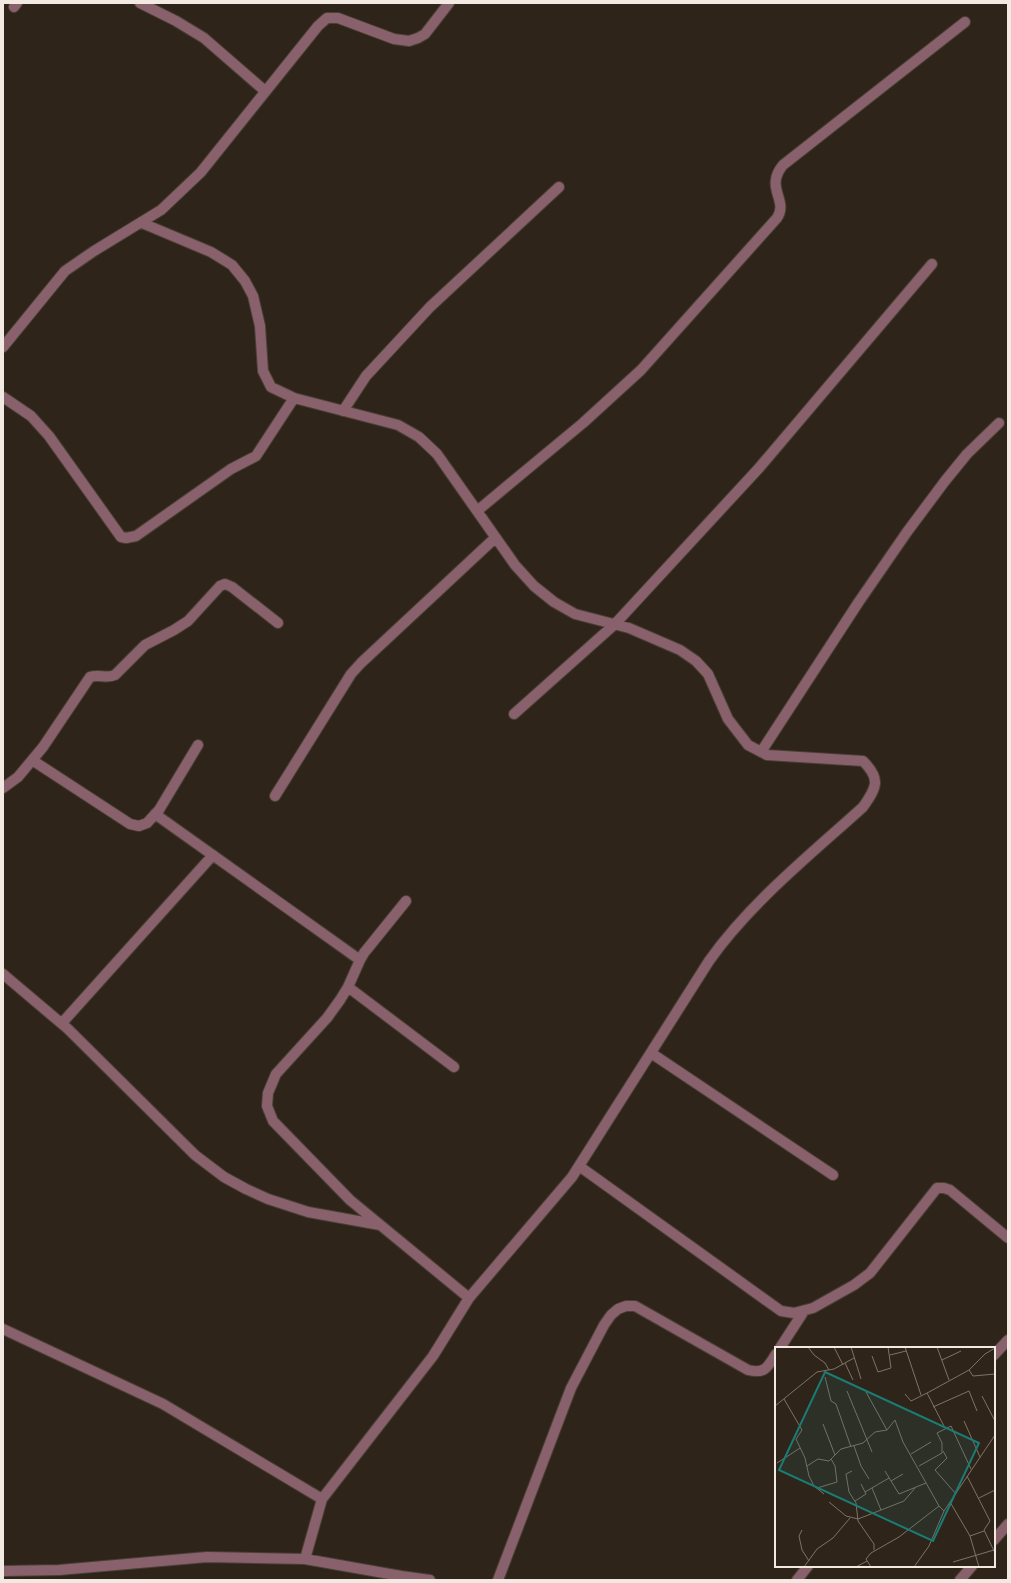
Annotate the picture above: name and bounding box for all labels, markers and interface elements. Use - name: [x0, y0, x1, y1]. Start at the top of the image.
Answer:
- inset map: [775, 1347, 995, 1567]

